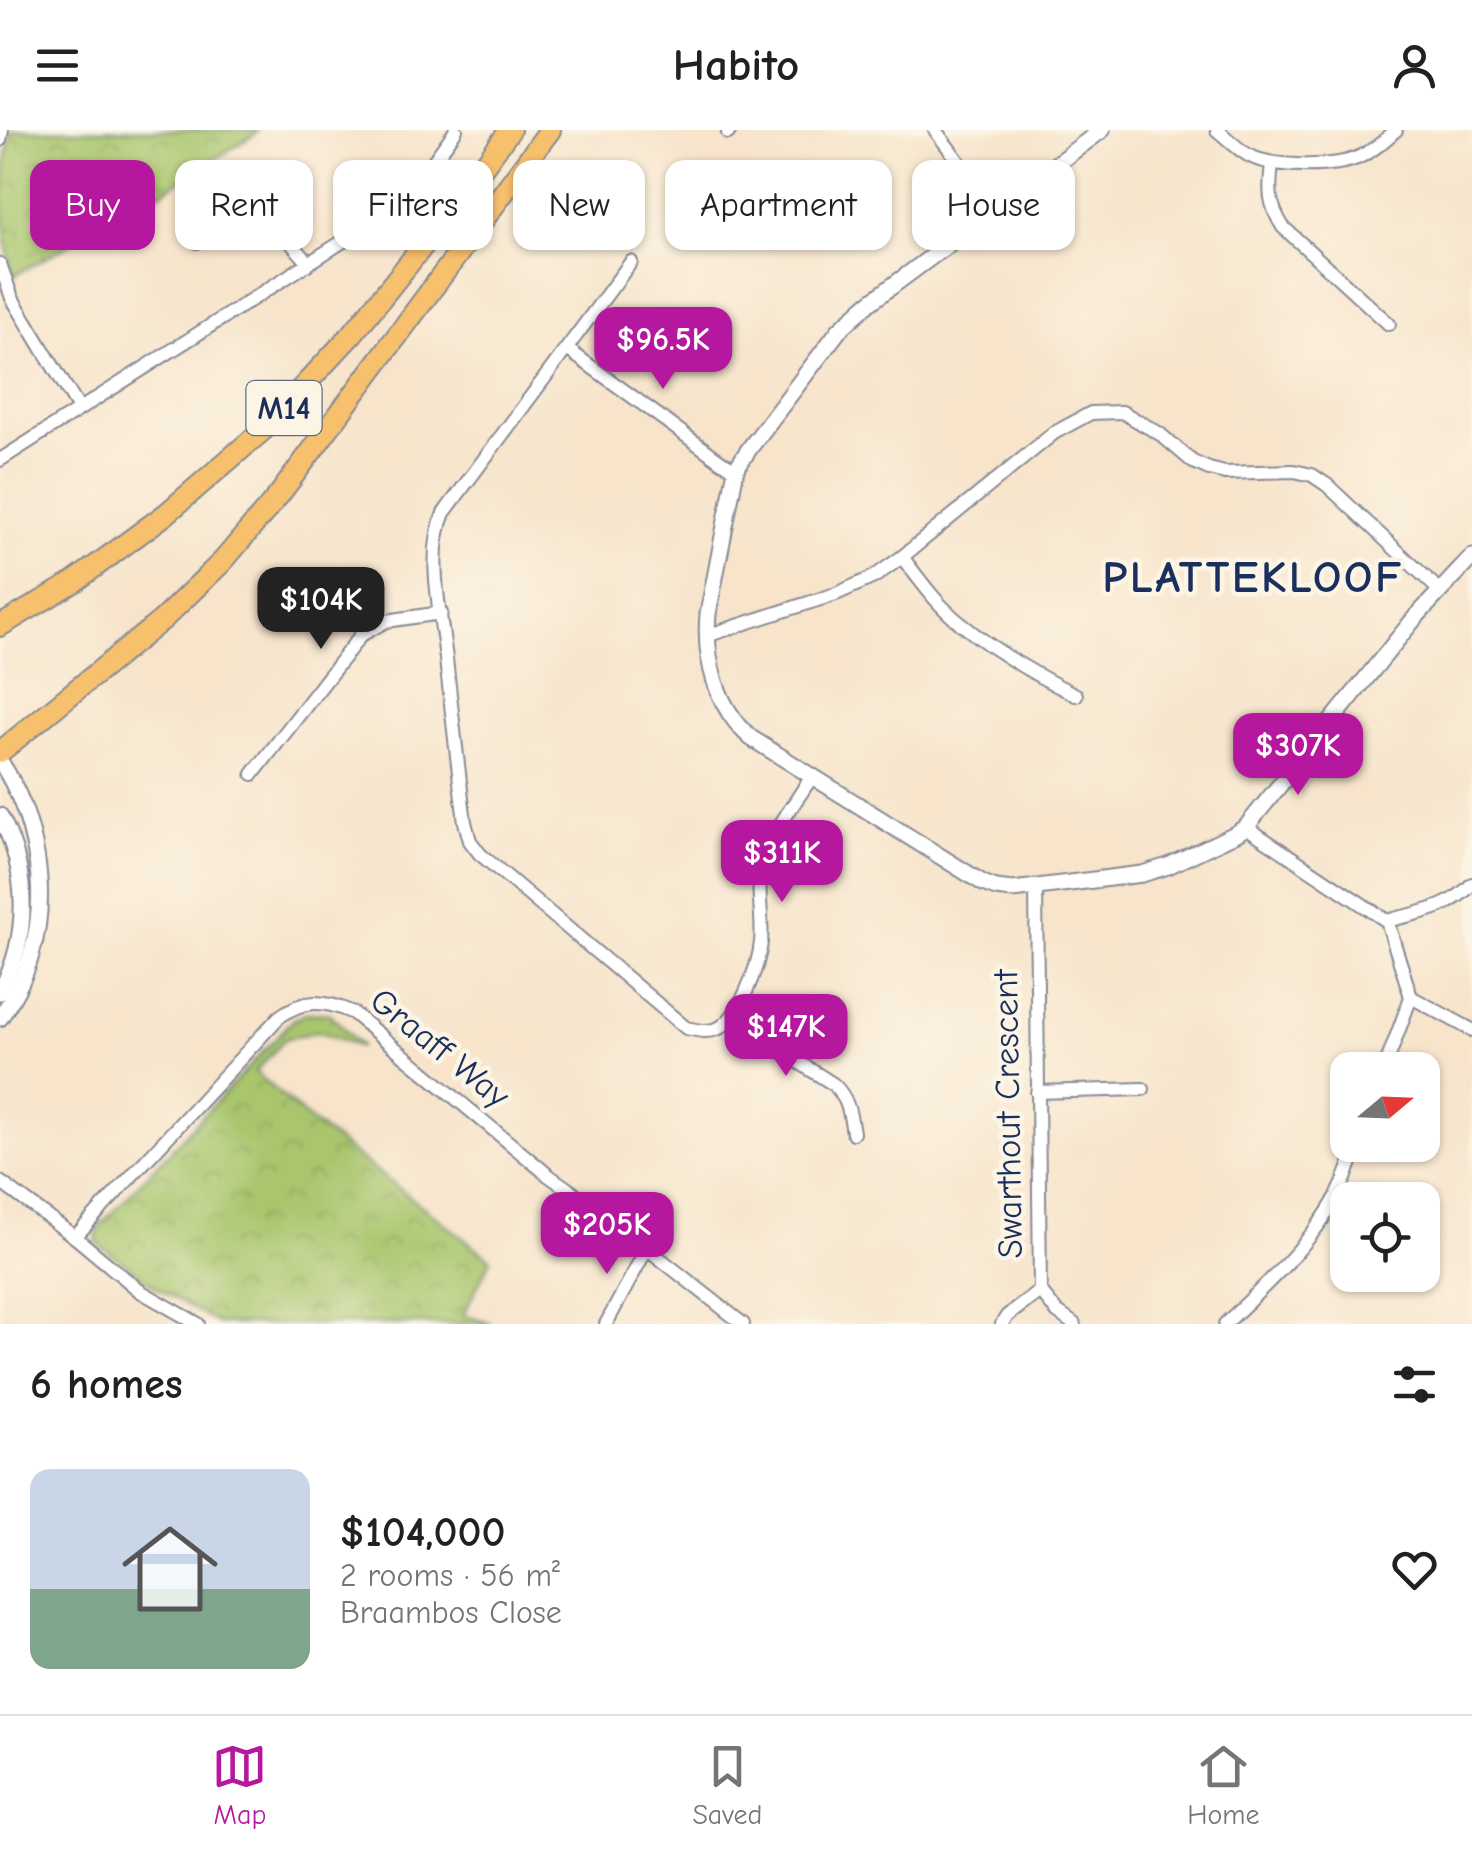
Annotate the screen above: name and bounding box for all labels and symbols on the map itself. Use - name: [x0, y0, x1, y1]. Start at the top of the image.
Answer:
- pin: $96.5K: [582, 307, 744, 392]
- road number: M14: [246, 381, 322, 435]
- district label: PLATTEKLOOF: [1102, 551, 1404, 603]
- pin: $104K: [251, 567, 391, 652]
- pin: $307K: [1228, 713, 1368, 798]
- pin: $311K: [712, 820, 852, 905]
- street label: Swarthout Crescent: [985, 968, 1031, 1259]
- street label: Graaff Way: [362, 979, 518, 1117]
- pin: $147K: [716, 994, 856, 1079]
- north arrow: [1330, 1052, 1440, 1162]
- pin: $205K: [537, 1192, 677, 1277]

